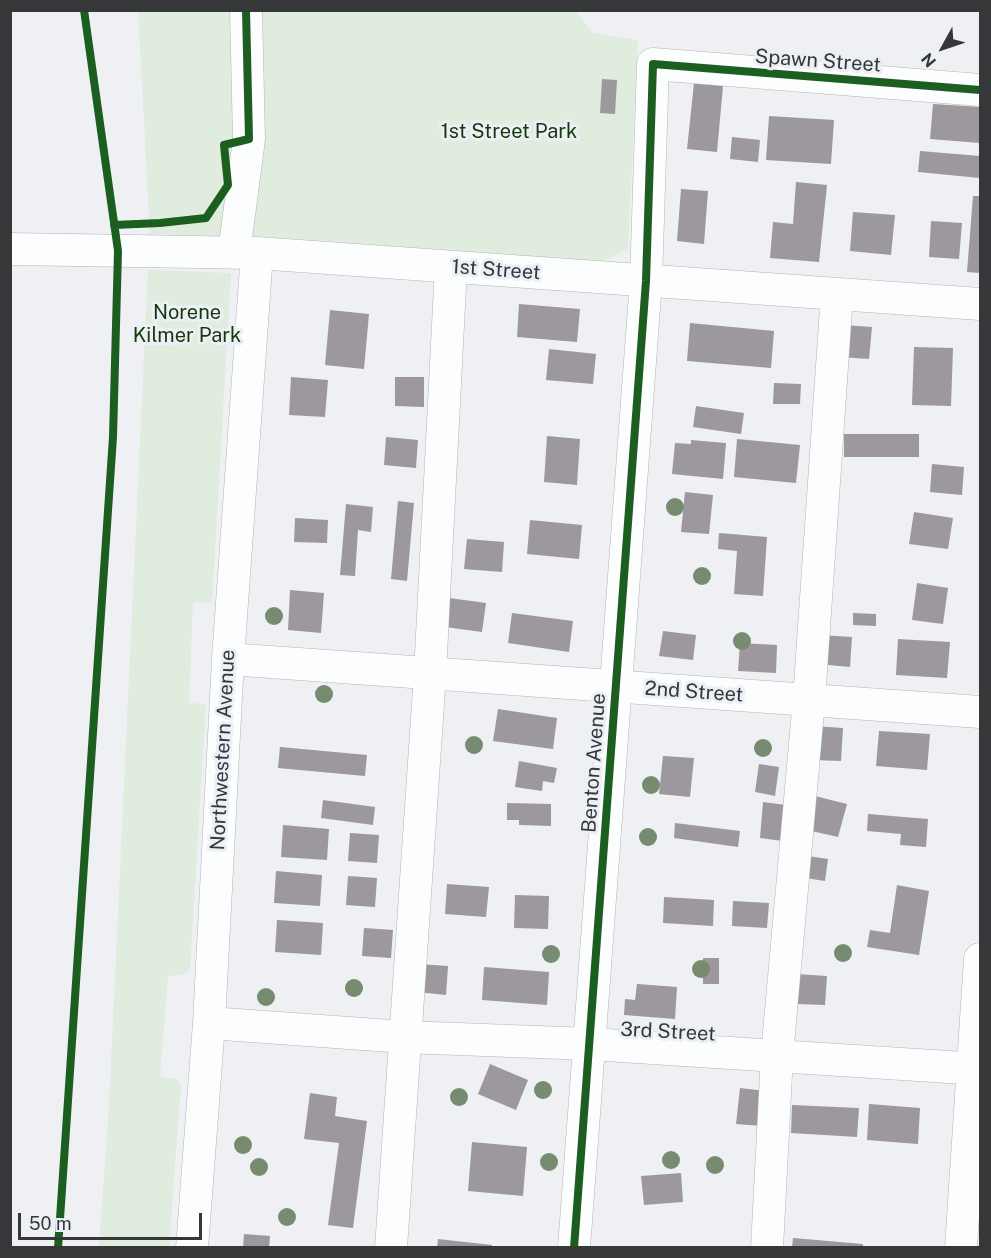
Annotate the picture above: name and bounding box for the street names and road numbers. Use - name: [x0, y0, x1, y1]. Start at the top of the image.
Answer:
- street label: Spawn Street: [754, 45, 882, 77]
- street label: 1st Street: [451, 255, 541, 285]
- street label: Northwestern Avenue: [206, 649, 240, 851]
- street label: 2nd Street: [644, 677, 744, 707]
- street label: Benton Avenue: [577, 692, 611, 834]
- street label: 3rd Street: [620, 1018, 716, 1046]

